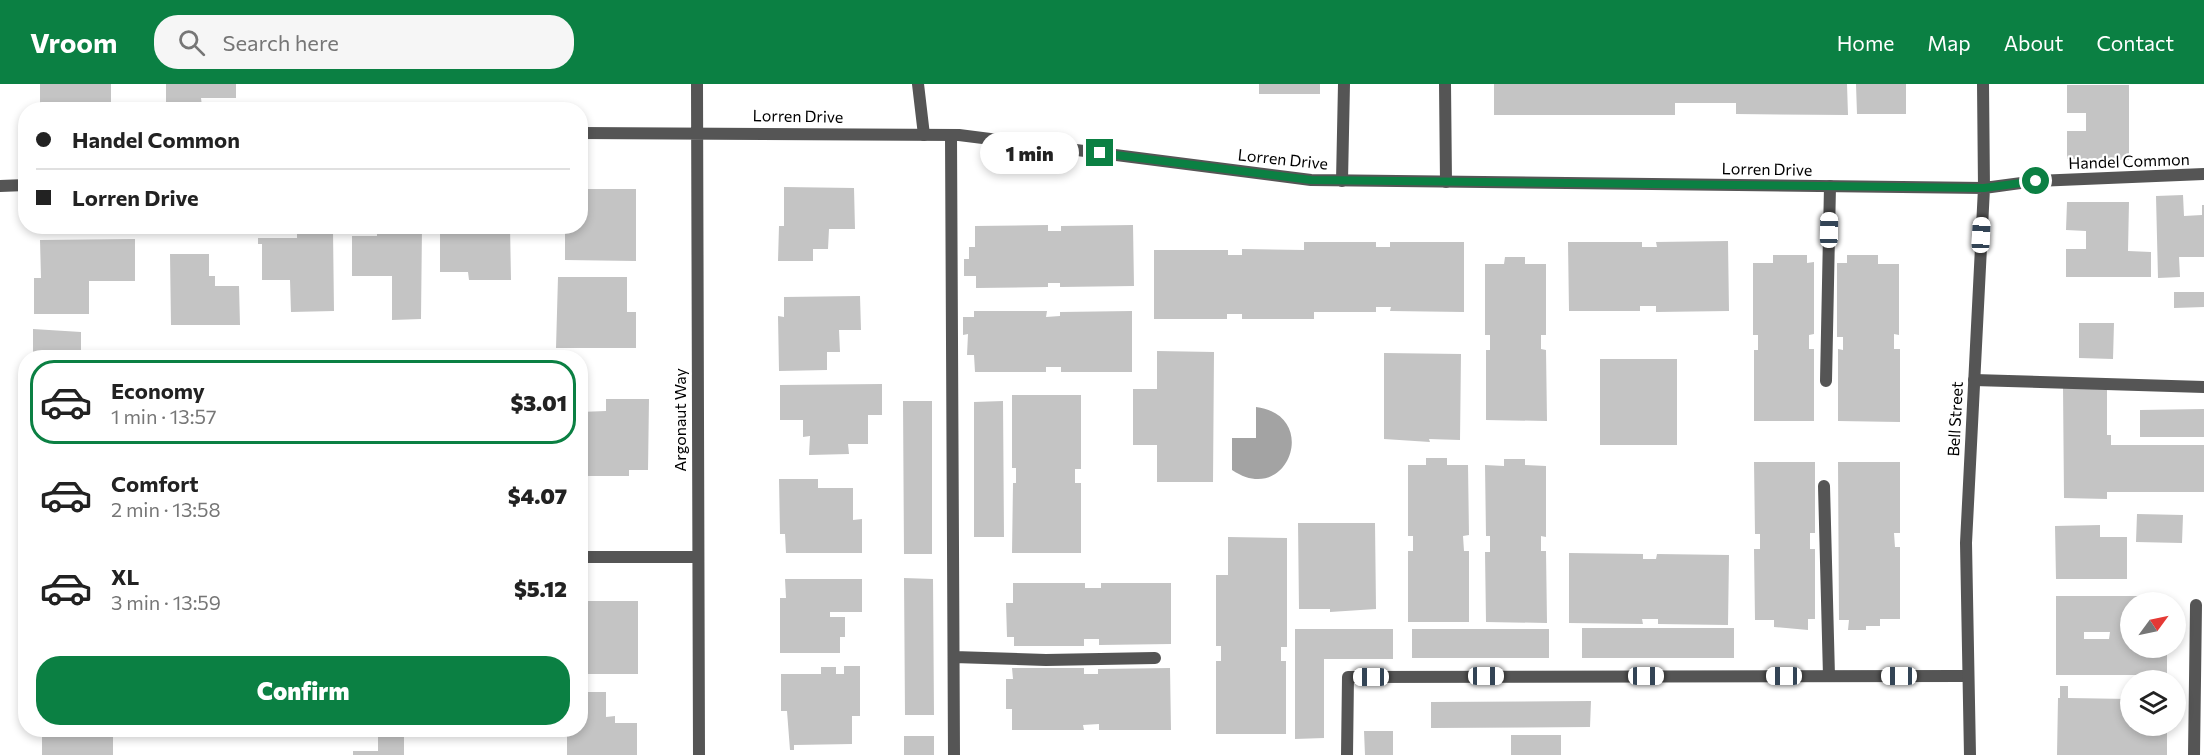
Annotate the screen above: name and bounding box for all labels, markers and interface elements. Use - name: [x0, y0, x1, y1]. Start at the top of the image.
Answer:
- search box: [154, 15, 574, 69]
- text: Vroom: [30, 25, 118, 59]
- icon: search: [175, 26, 208, 59]
- text: Search here: [223, 29, 339, 56]
- text: Home: [1837, 30, 1894, 55]
- text: Map: [1927, 30, 1971, 55]
- text: About: [2004, 30, 2063, 55]
- text: Contact: [2096, 30, 2174, 55]
- street label: Lorren Drive: [753, 105, 843, 126]
- text: Handel Common: [72, 126, 240, 153]
- callout: 1 min: [980, 132, 1079, 174]
- route end: [1086, 139, 1113, 166]
- text: 1 min: [1005, 141, 1054, 165]
- street label: Lorren Drive: [1237, 144, 1329, 173]
- street label: Handel Common: [2068, 149, 2190, 172]
- street label: Lorren Drive: [1722, 158, 1812, 179]
- route start: [2022, 167, 2049, 194]
- text: Lorren Drive: [72, 184, 199, 211]
- car: [1820, 212, 1838, 248]
- car: [1971, 217, 1991, 253]
- street label: Argonaut Way: [670, 368, 689, 472]
- icon: car: [39, 375, 93, 429]
- text: Economy: [111, 377, 205, 404]
- street label: Bell Street: [1943, 380, 1966, 457]
- text: $3.01: [511, 389, 567, 416]
- text: 1 min · 13:57: [111, 404, 217, 428]
- icon: car: [39, 468, 93, 522]
- text: Comfort: [111, 470, 199, 497]
- text: $4.07: [508, 482, 567, 509]
- text: 2 min · 13:58: [111, 497, 221, 521]
- icon: car: [39, 561, 93, 615]
- text: XL: [111, 563, 139, 590]
- text: $5.12: [514, 575, 567, 602]
- text: 3 min · 13:59: [111, 590, 221, 614]
- north arrow: [2120, 592, 2186, 658]
- map controls: [2120, 592, 2186, 736]
- button: Confirm: [36, 656, 570, 725]
- car: [1468, 667, 1504, 685]
- car: [1628, 667, 1664, 685]
- car: [1766, 667, 1802, 685]
- car: [1881, 667, 1917, 685]
- car: [1353, 668, 1389, 686]
- button: layers: [2120, 670, 2186, 736]

